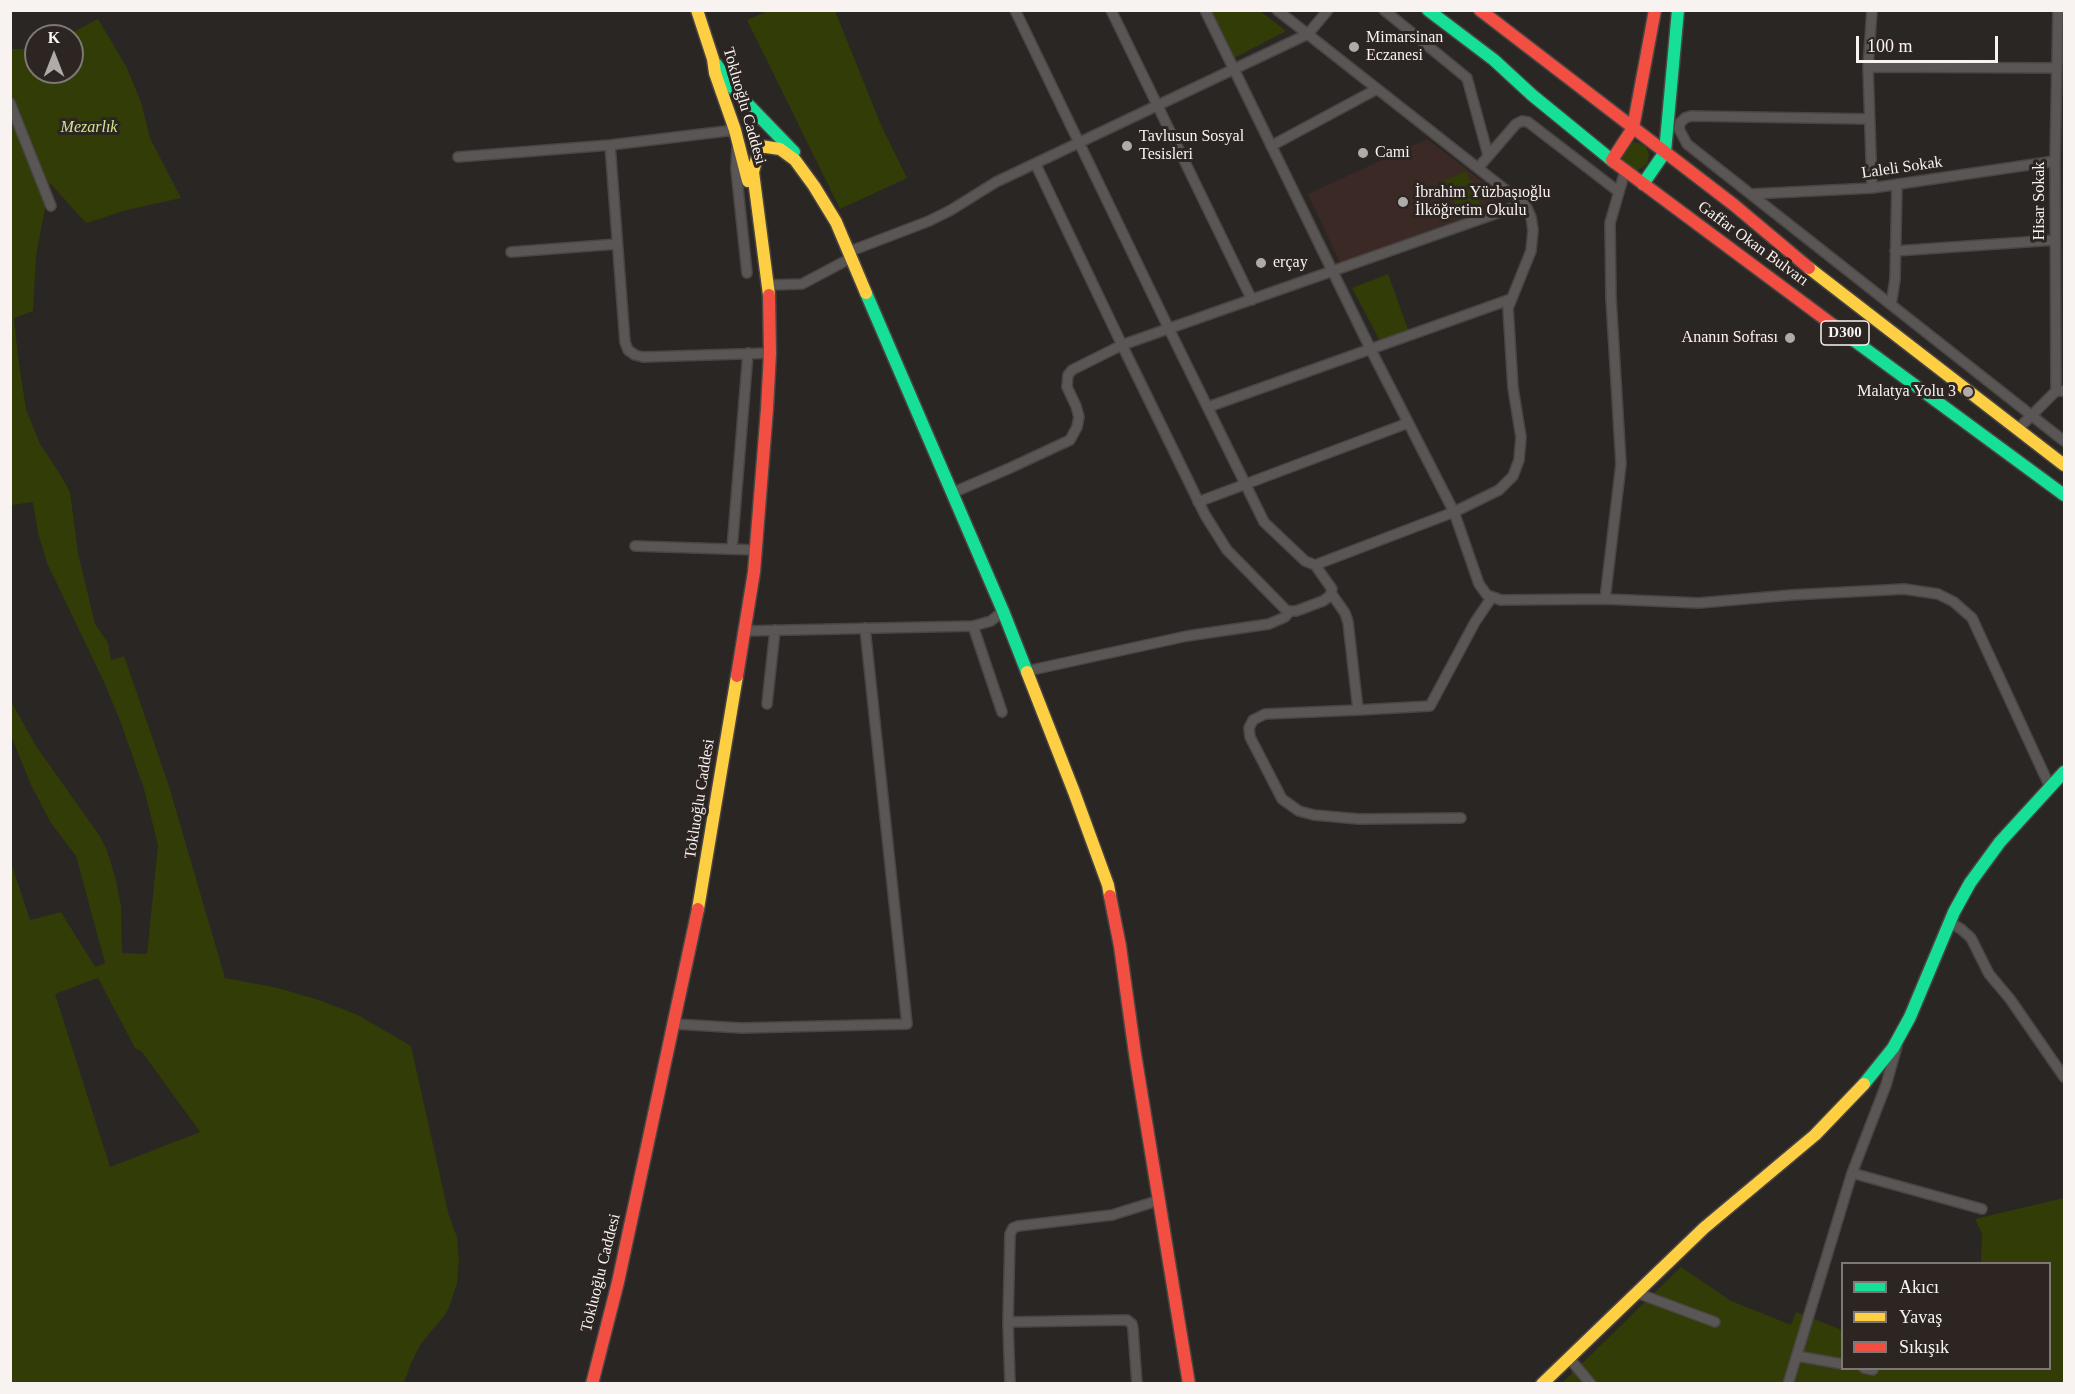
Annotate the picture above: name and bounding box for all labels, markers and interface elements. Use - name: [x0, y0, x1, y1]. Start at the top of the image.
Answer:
- north arrow: [24, 24, 84, 84]
- scale bar: [1859, 24, 2002, 62]
- place label: Mimarsinan Eczanesi: [1366, 28, 1443, 66]
- text: K: [48, 29, 60, 46]
- text: 100 m: [1867, 36, 1913, 56]
- marker: Mimarsinan Eczanesi: [1347, 40, 1361, 54]
- street label: Tokluoğlu Caddesi: [718, 45, 770, 167]
- park label: Mezarlık: [61, 118, 117, 138]
- place label: Tavlusun Sosyal Tesisleri: [1139, 127, 1244, 165]
- marker: Tavlusun Sosyal Tesisleri: [1120, 139, 1134, 153]
- place label: Cami: [1375, 143, 1410, 163]
- marker: Cami: [1356, 146, 1370, 160]
- street label: Laleli Sokak: [1860, 153, 1944, 183]
- street label: Hisar Sokak: [2030, 162, 2050, 240]
- place label: İbrahim Yüzbaşıoğlu İlköğretim Okulu: [1415, 183, 1551, 221]
- marker: İbrahim Yüzbaşıoğlu İlköğretim Okulu: [1396, 195, 1410, 209]
- street label: Gaffar Okan Bulvarı: [1694, 197, 1812, 291]
- place label: erçay: [1273, 253, 1308, 273]
- marker: erçay: [1254, 256, 1268, 270]
- road number: D300: [1821, 321, 1869, 345]
- place label: Ananın Sofrası: [1682, 328, 1778, 348]
- marker: Ananın Sofrası: [1783, 331, 1797, 345]
- place label: Malatya Yolu 3: [1857, 382, 1956, 402]
- marker: Malatya Yolu 3: [1961, 385, 1975, 399]
- street label: Tokluoğlu Caddesi: [681, 738, 719, 860]
- street label: Tokluoğlu Caddesi: [577, 1212, 625, 1334]
- legend: [1841, 1262, 2051, 1370]
- text: Akıcı: [1899, 1277, 1939, 1297]
- text: Yavaş: [1899, 1307, 1942, 1327]
- text: Sıkışık: [1899, 1337, 1949, 1357]

